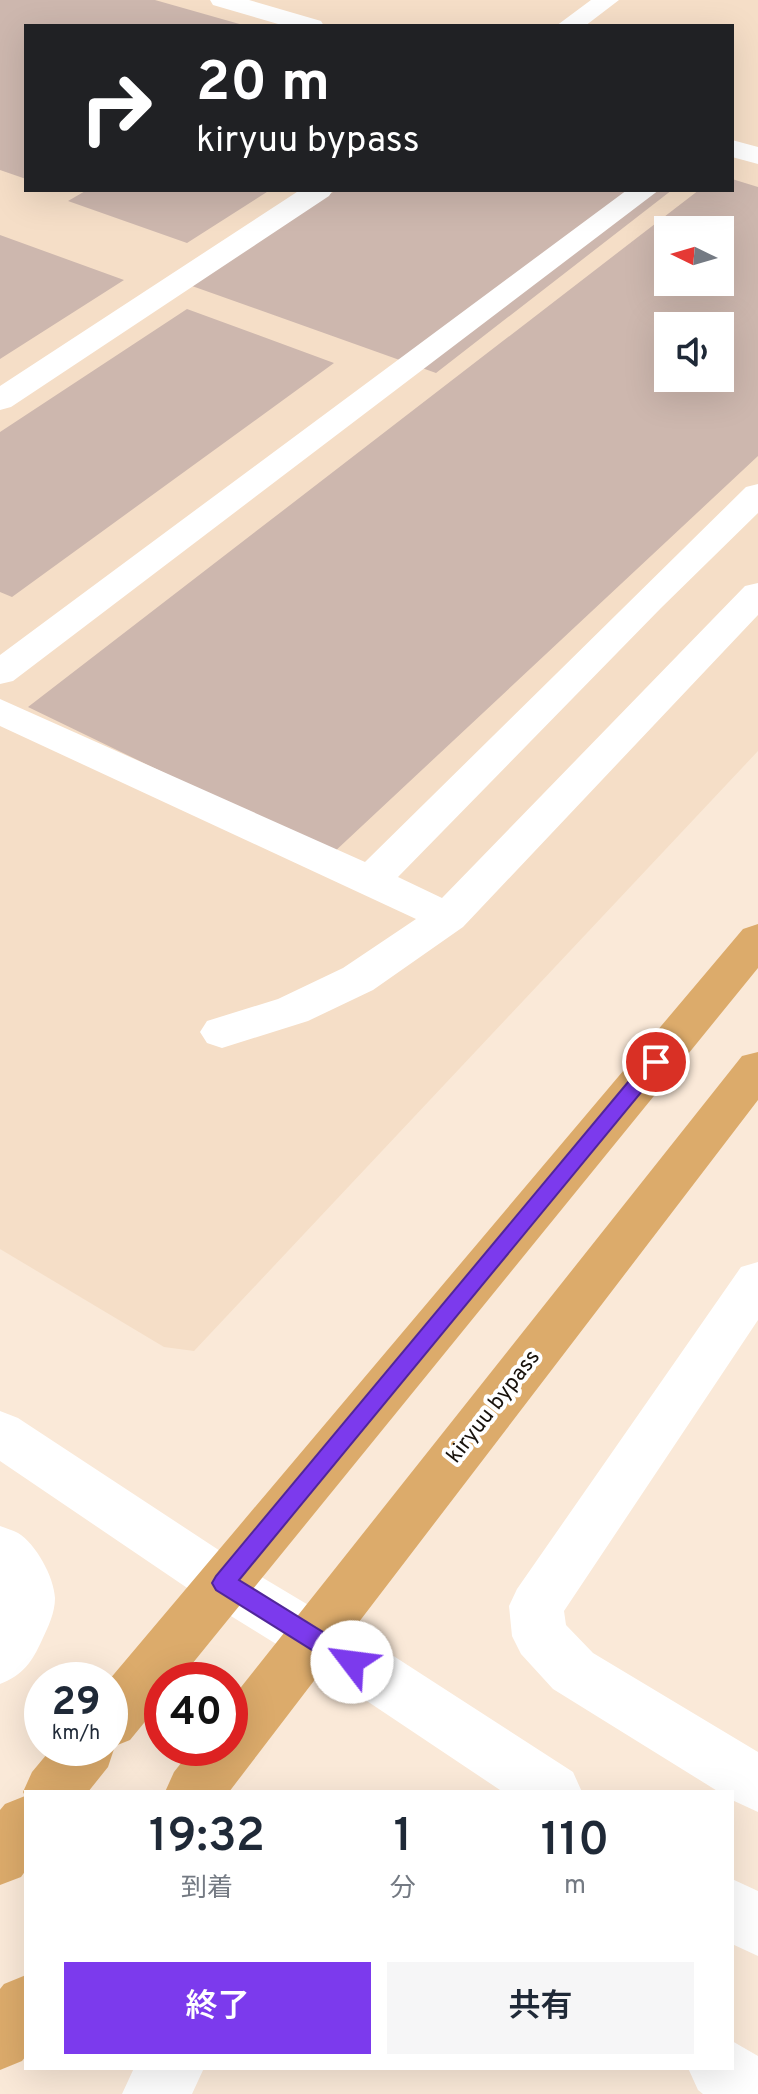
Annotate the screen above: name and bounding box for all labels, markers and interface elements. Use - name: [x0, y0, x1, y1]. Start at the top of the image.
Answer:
- text: 20 m: [196, 50, 330, 120]
- icon: right: [64, 56, 168, 160]
- text: kiryuu bypass: [196, 119, 420, 165]
- north arrow: [654, 216, 734, 296]
- map controls: [654, 216, 734, 392]
- button: sound: [654, 312, 734, 392]
- pin: [622, 1028, 690, 1096]
- icon: arrive: [634, 1040, 678, 1084]
- street label: kiryuu bypass: [441, 1345, 547, 1469]
- position arrow: [310, 1620, 394, 1704]
- speed limit sign: 40: [144, 1662, 248, 1766]
- text: 29: [51, 1679, 101, 1729]
- text: km/h: [52, 1721, 100, 1747]
- text: 19:32: [149, 1808, 265, 1868]
- text: 1: [393, 1808, 412, 1868]
- text: 110: [540, 1812, 609, 1872]
- text: m: [564, 1870, 586, 1903]
- text: 到着: [181, 1873, 233, 1906]
- text: 分: [390, 1873, 416, 1906]
- button: 終了: [64, 1962, 371, 2054]
- button: 共有: [387, 1962, 694, 2054]

